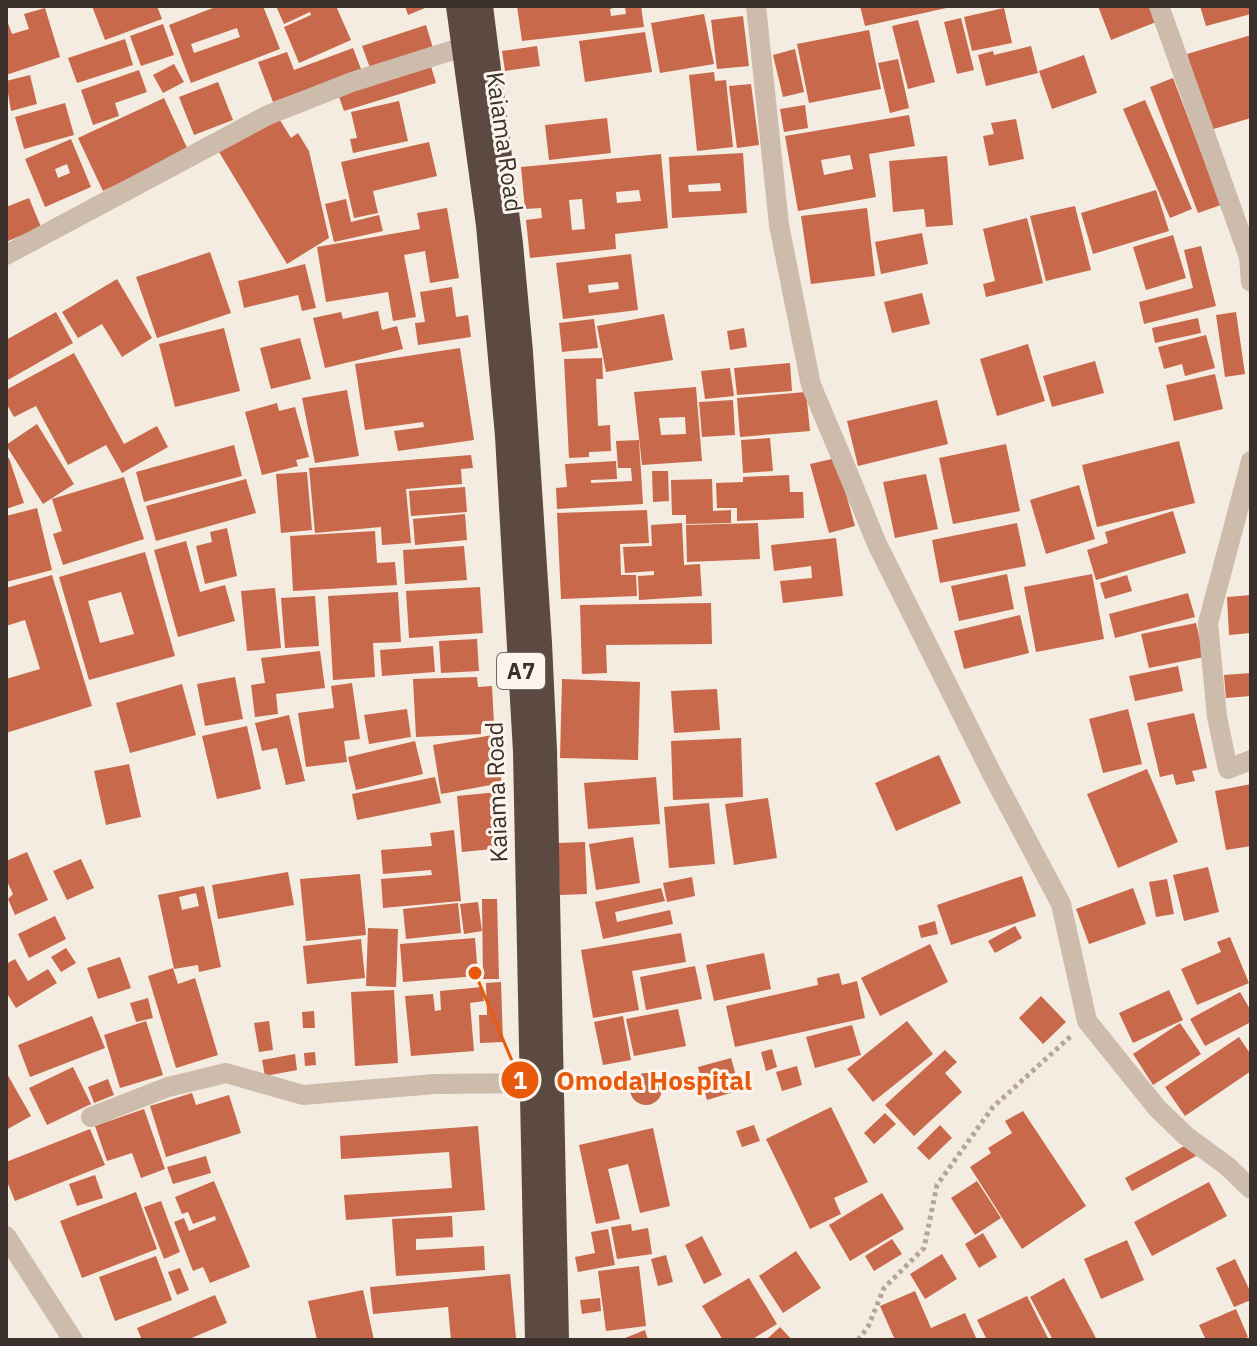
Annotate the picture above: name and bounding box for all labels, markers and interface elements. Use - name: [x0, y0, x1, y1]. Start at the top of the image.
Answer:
- street label: Kaiama Road: [479, 70, 531, 214]
- road number: A7: [497, 653, 545, 689]
- street label: Kaiama Road: [478, 721, 514, 863]
- callout: Omoda Hospital: [500, 1055, 767, 1105]
- text: Omoda Hospital: [556, 1063, 752, 1097]
- text: 1: [513, 1064, 527, 1096]

